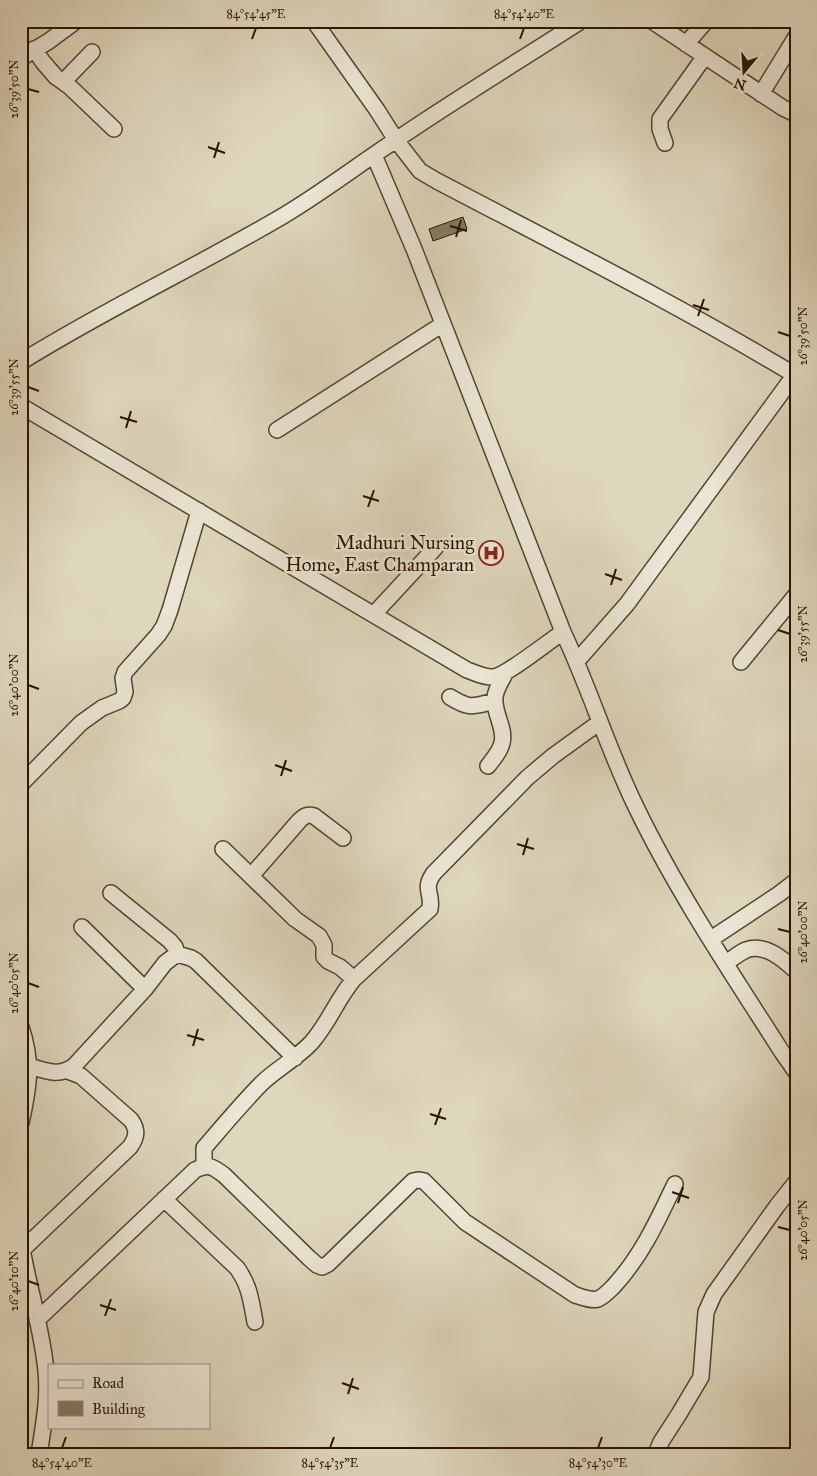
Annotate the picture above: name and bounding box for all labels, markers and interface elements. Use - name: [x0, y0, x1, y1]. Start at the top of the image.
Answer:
- text: 84°54'45"E: [227, 7, 286, 21]
- text: 84°54'40"E: [494, 7, 555, 21]
- north arrow: [720, 48, 770, 98]
- text: 26°39'50"N: [7, 60, 21, 118]
- text: N: [732, 74, 748, 94]
- text: 26°39'50"N: [796, 307, 810, 365]
- text: 26°39'55"N: [7, 358, 21, 416]
- place label: Madhuri Nursing Home, East Champaran: [285, 531, 474, 576]
- hospital icon: Madhuri Nursing Home, East Champaran: [478, 540, 504, 566]
- text: 26°39'55"N: [796, 605, 810, 663]
- text: 26°40'00"N: [7, 654, 21, 716]
- text: 26°40'00"N: [796, 901, 810, 963]
- text: 26°40'05"N: [7, 952, 21, 1014]
- text: 26°40'05"N: [796, 1199, 810, 1261]
- text: 26°40'10"N: [7, 1251, 21, 1311]
- legend: [48, 1364, 210, 1428]
- text: Road: [92, 1374, 124, 1392]
- text: Building: [92, 1400, 146, 1418]
- text: 84°54'40"E: [32, 1456, 93, 1470]
- text: 84°54'35"E: [302, 1456, 359, 1470]
- text: 84°54'30"E: [569, 1456, 628, 1470]

